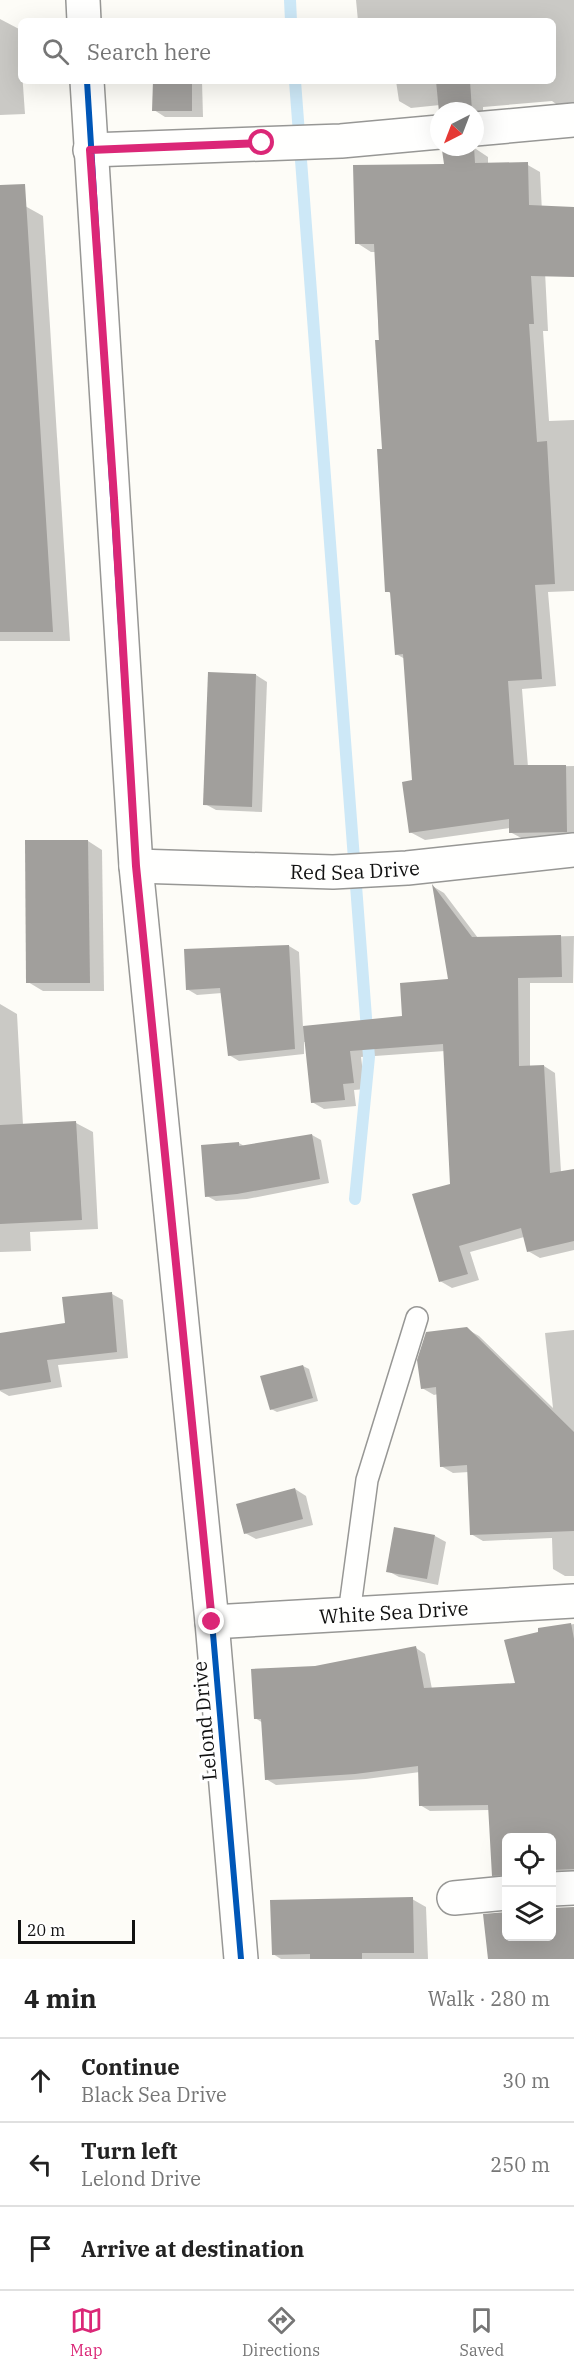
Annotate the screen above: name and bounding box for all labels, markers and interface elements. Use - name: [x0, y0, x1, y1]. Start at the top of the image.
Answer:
- search box: [18, 18, 556, 84]
- icon: search: [39, 35, 72, 68]
- text: Search here: [87, 37, 211, 66]
- north arrow: [430, 102, 484, 156]
- route start: [248, 129, 274, 155]
- street label: Red Sea Drive: [290, 853, 421, 886]
- street label: White Sea Drive: [318, 1594, 469, 1629]
- route end: [198, 1608, 224, 1634]
- street label: Lelond Drive: [185, 1660, 223, 1782]
- map controls: [502, 1833, 556, 1941]
- button: locate: [502, 1833, 556, 1887]
- button: layers: [502, 1887, 556, 1941]
- scale bar: [18, 1917, 135, 1944]
- text: 20 m: [27, 1920, 65, 1940]
- text: 4 min: [24, 1981, 97, 2015]
- text: Walk · 280 m: [428, 1985, 550, 2012]
- text: Continue: [81, 2052, 180, 2081]
- icon: ahead: [24, 2064, 57, 2097]
- text: 30 m: [502, 2067, 550, 2094]
- text: Black Sea Drive: [81, 2081, 227, 2108]
- text: Turn left: [81, 2136, 177, 2165]
- icon: left: [24, 2148, 57, 2181]
- text: 250 m: [490, 2151, 550, 2178]
- text: Lelond Drive: [81, 2165, 201, 2192]
- icon: arrive: [24, 2232, 57, 2265]
- text: Arrive at destination: [81, 2234, 304, 2263]
- tab: Map: [70, 2304, 103, 2360]
- tab: Directions: [242, 2304, 320, 2360]
- tab: Saved: [459, 2304, 504, 2360]

